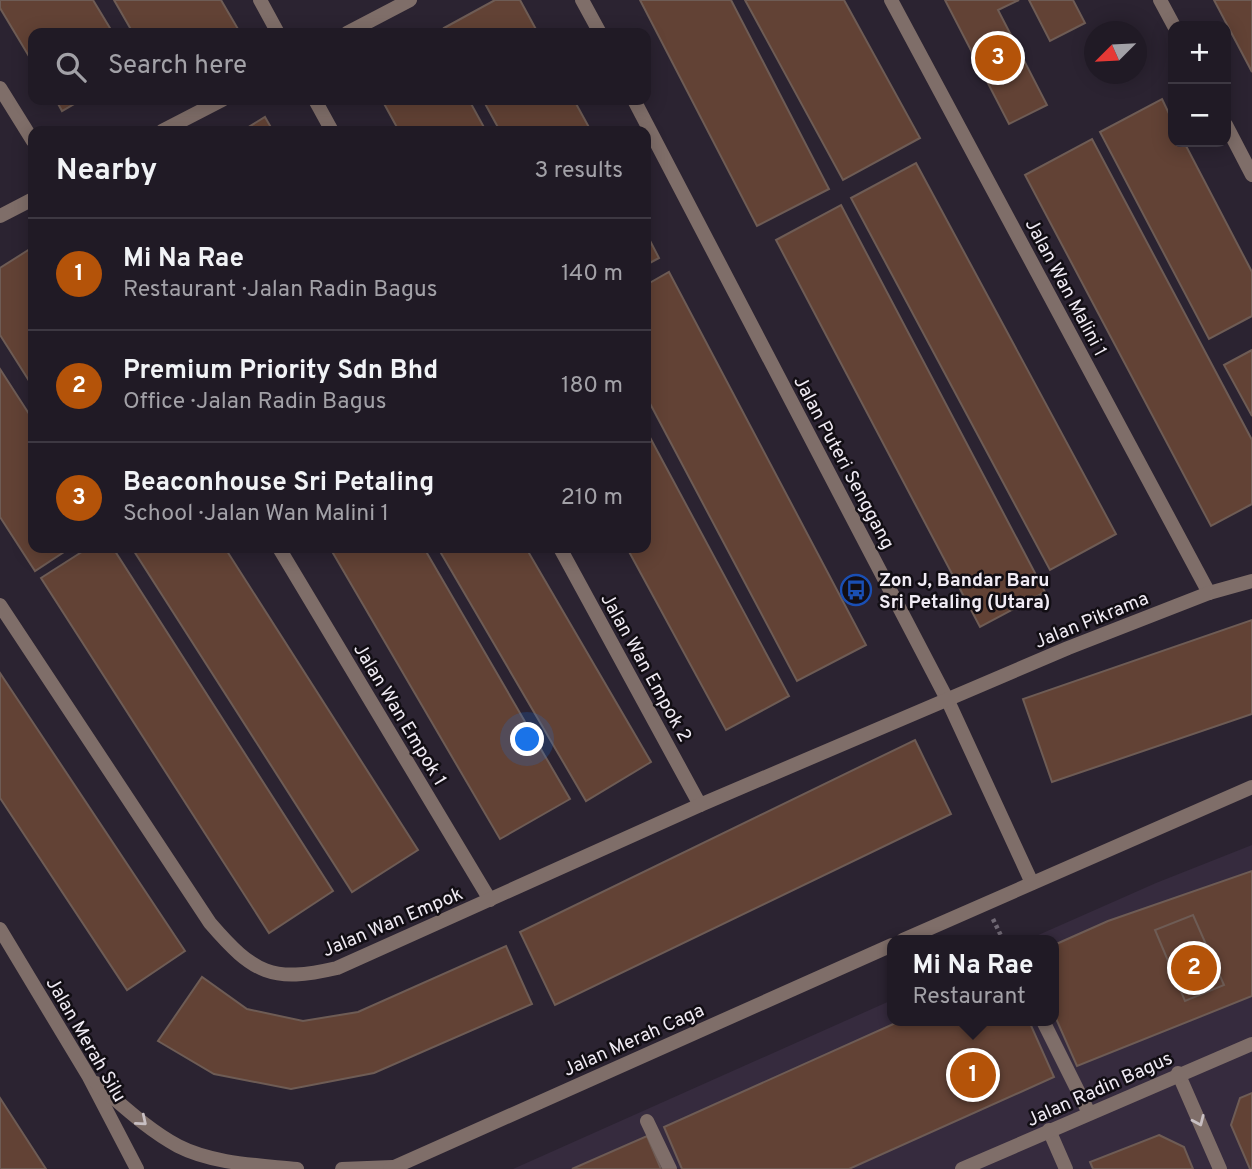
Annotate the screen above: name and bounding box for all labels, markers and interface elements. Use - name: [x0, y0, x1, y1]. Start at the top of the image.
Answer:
- north arrow: [1084, 21, 1147, 84]
- map controls: [1168, 21, 1231, 147]
- button: +: [1168, 21, 1231, 84]
- search box: [28, 28, 651, 105]
- pin: 3: [975, 32, 1021, 84]
- icon: search: [52, 48, 90, 86]
- text: Search here: [108, 50, 247, 83]
- button: −: [1168, 84, 1231, 147]
- text: Nearby: [56, 153, 157, 190]
- text: 3 results: [534, 157, 623, 186]
- street label: Jalan Wan Malini 1: [1019, 215, 1112, 361]
- text: Mi Na Rae: [123, 243, 244, 276]
- text: 1: [74, 260, 84, 289]
- text: 140 m: [561, 260, 623, 289]
- text: Restaurant · Jalan Radin Bagus: [123, 276, 438, 305]
- text: Premium Priority Sdn Bhd: [123, 355, 438, 388]
- text: 2: [72, 372, 86, 401]
- text: 180 m: [561, 372, 623, 401]
- street label: Jalan Puteri Senggang: [787, 372, 899, 554]
- text: Office · Jalan Radin Bagus: [123, 388, 387, 417]
- text: Beaconhouse Sri Petaling: [123, 467, 434, 500]
- text: 3: [72, 484, 86, 513]
- text: 210 m: [561, 484, 623, 513]
- text: School · Jalan Wan Malini 1: [123, 500, 389, 529]
- place label: Zon J, Bandar Baru Sri Petaling (Utara): [879, 569, 1050, 615]
- bus stop icon: Zon J, Bandar Baru Sri Petaling (Utara): [839, 573, 873, 607]
- street label: Jalan Pikrama: [1031, 587, 1152, 655]
- street label: Jalan Wan Empok 2: [594, 589, 696, 747]
- street label: Jalan Wan Empok 1: [347, 639, 451, 791]
- your location: [510, 722, 544, 756]
- street label: Jalan Wan Empok: [319, 882, 467, 963]
- popup: [887, 935, 1059, 1026]
- pin: 2: [1171, 942, 1217, 994]
- text: Mi Na Rae: [913, 950, 1033, 983]
- street label: Jalan Merah Silu: [40, 973, 131, 1107]
- text: Restaurant: [913, 983, 1026, 1012]
- street label: Jalan Merah Caga: [559, 999, 708, 1083]
- street label: Jalan Radin Bagus: [1023, 1047, 1177, 1133]
- pin: 1: [950, 1049, 996, 1101]
- one-way arrow: [133, 1113, 146, 1125]
- one-way arrow: [1191, 1114, 1205, 1126]

